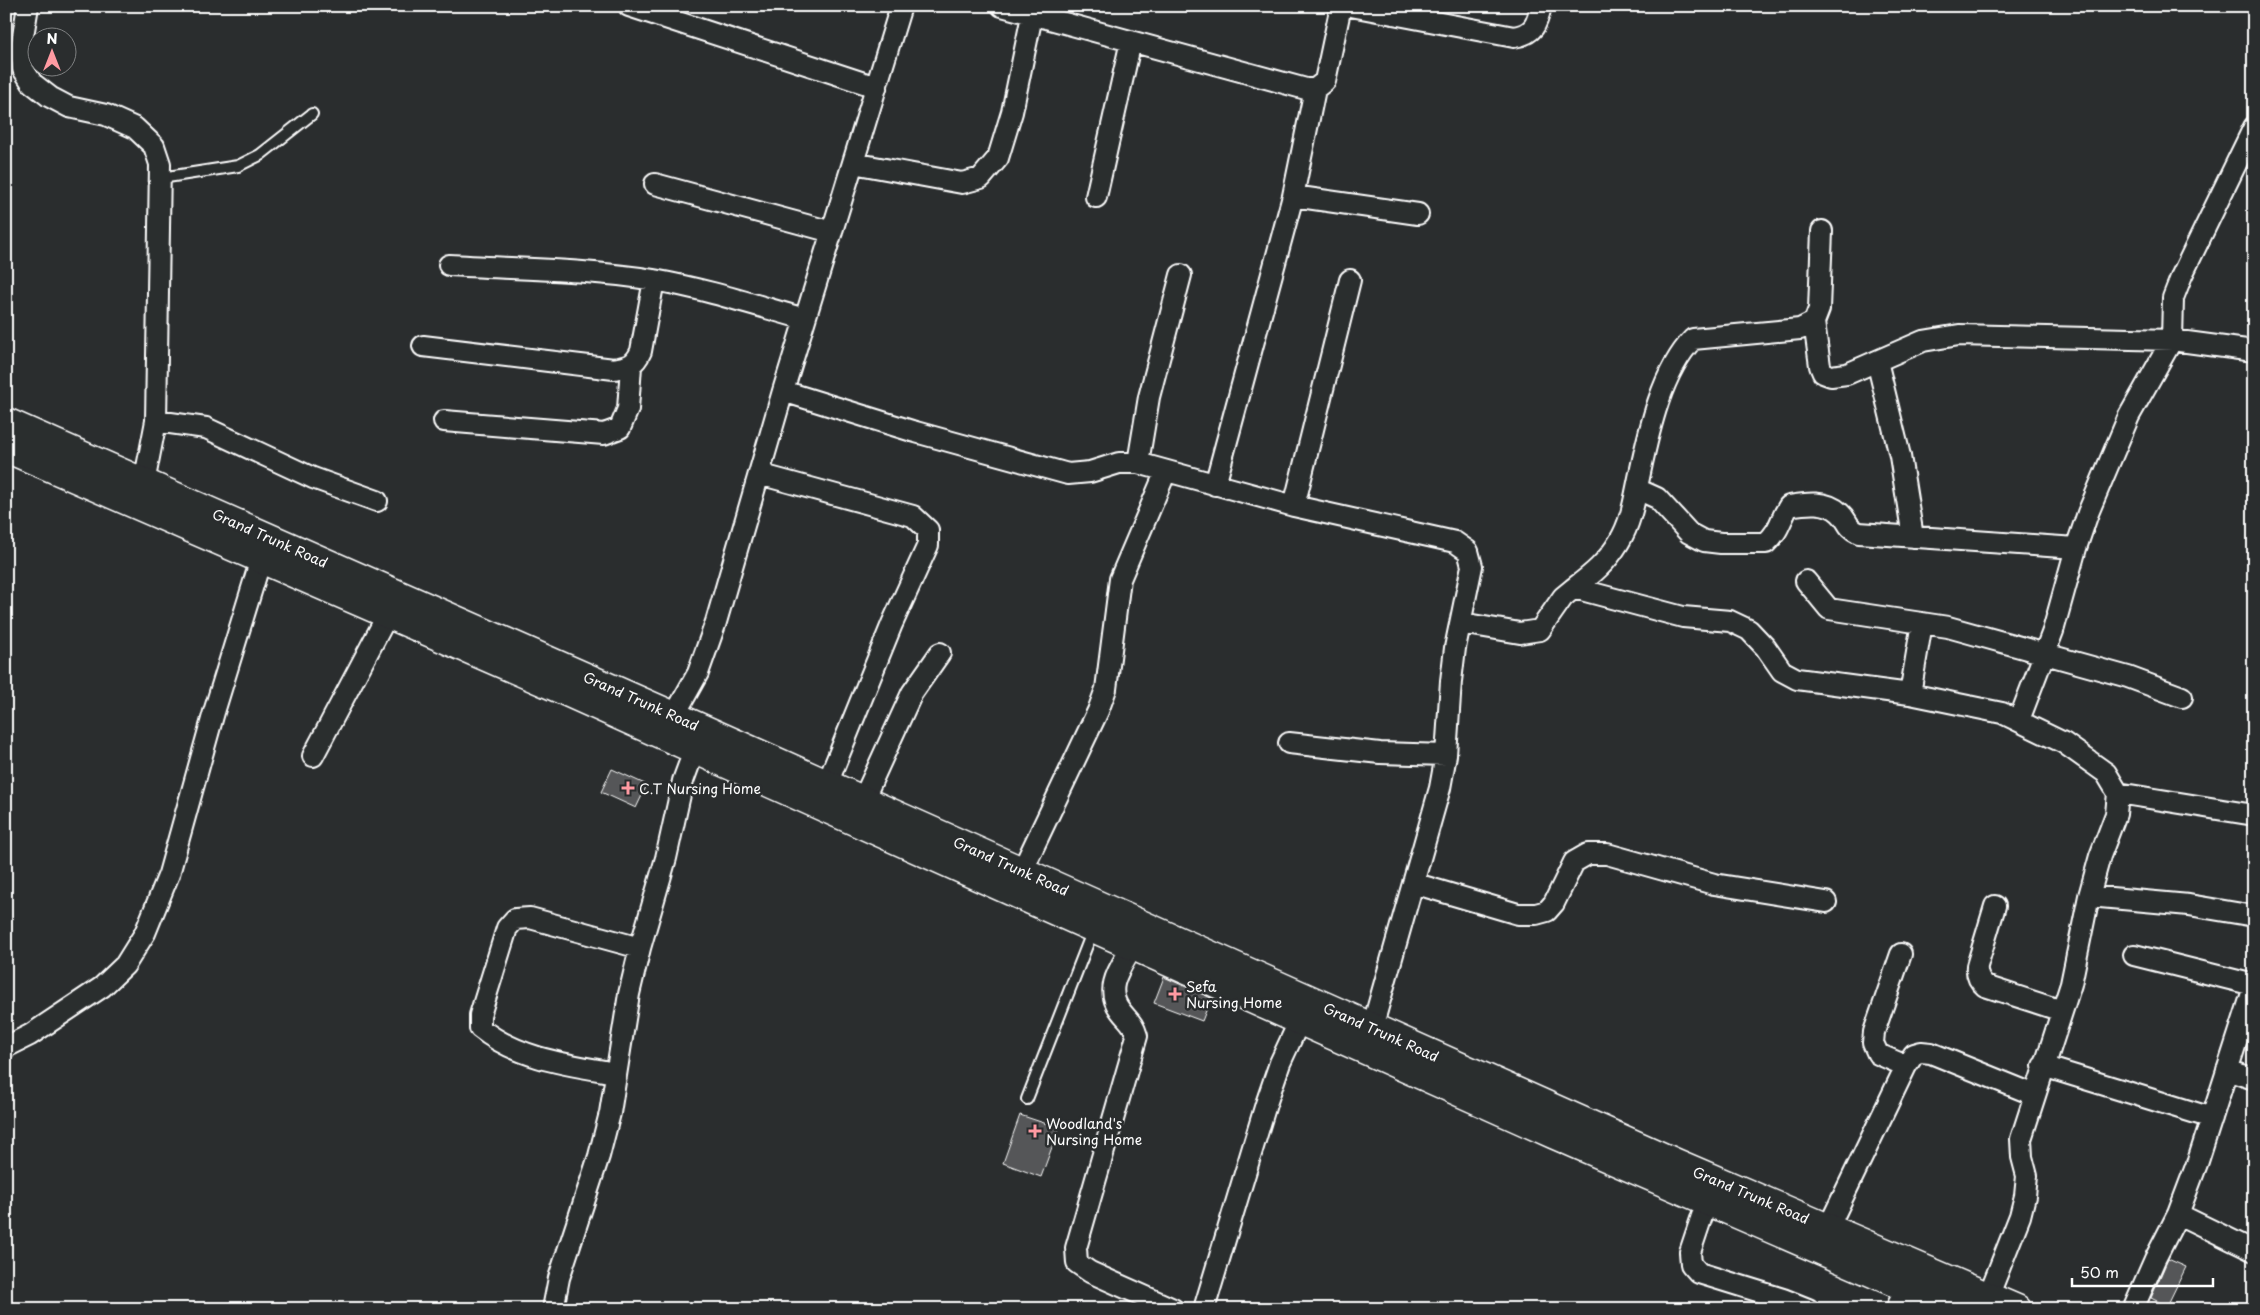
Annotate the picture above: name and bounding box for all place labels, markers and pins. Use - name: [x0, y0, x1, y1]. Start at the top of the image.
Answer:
- place label: C.T Nursing Home: [639, 778, 761, 799]
- marker: C.T Nursing Home: [621, 781, 635, 795]
- place label: Sefa Nursing Home: [1186, 976, 1282, 1013]
- marker: Sefa Nursing Home: [1168, 987, 1182, 1001]
- place label: Woodland's Nursing Home: [1046, 1113, 1142, 1150]
- marker: Woodland's Nursing Home: [1028, 1124, 1042, 1138]

